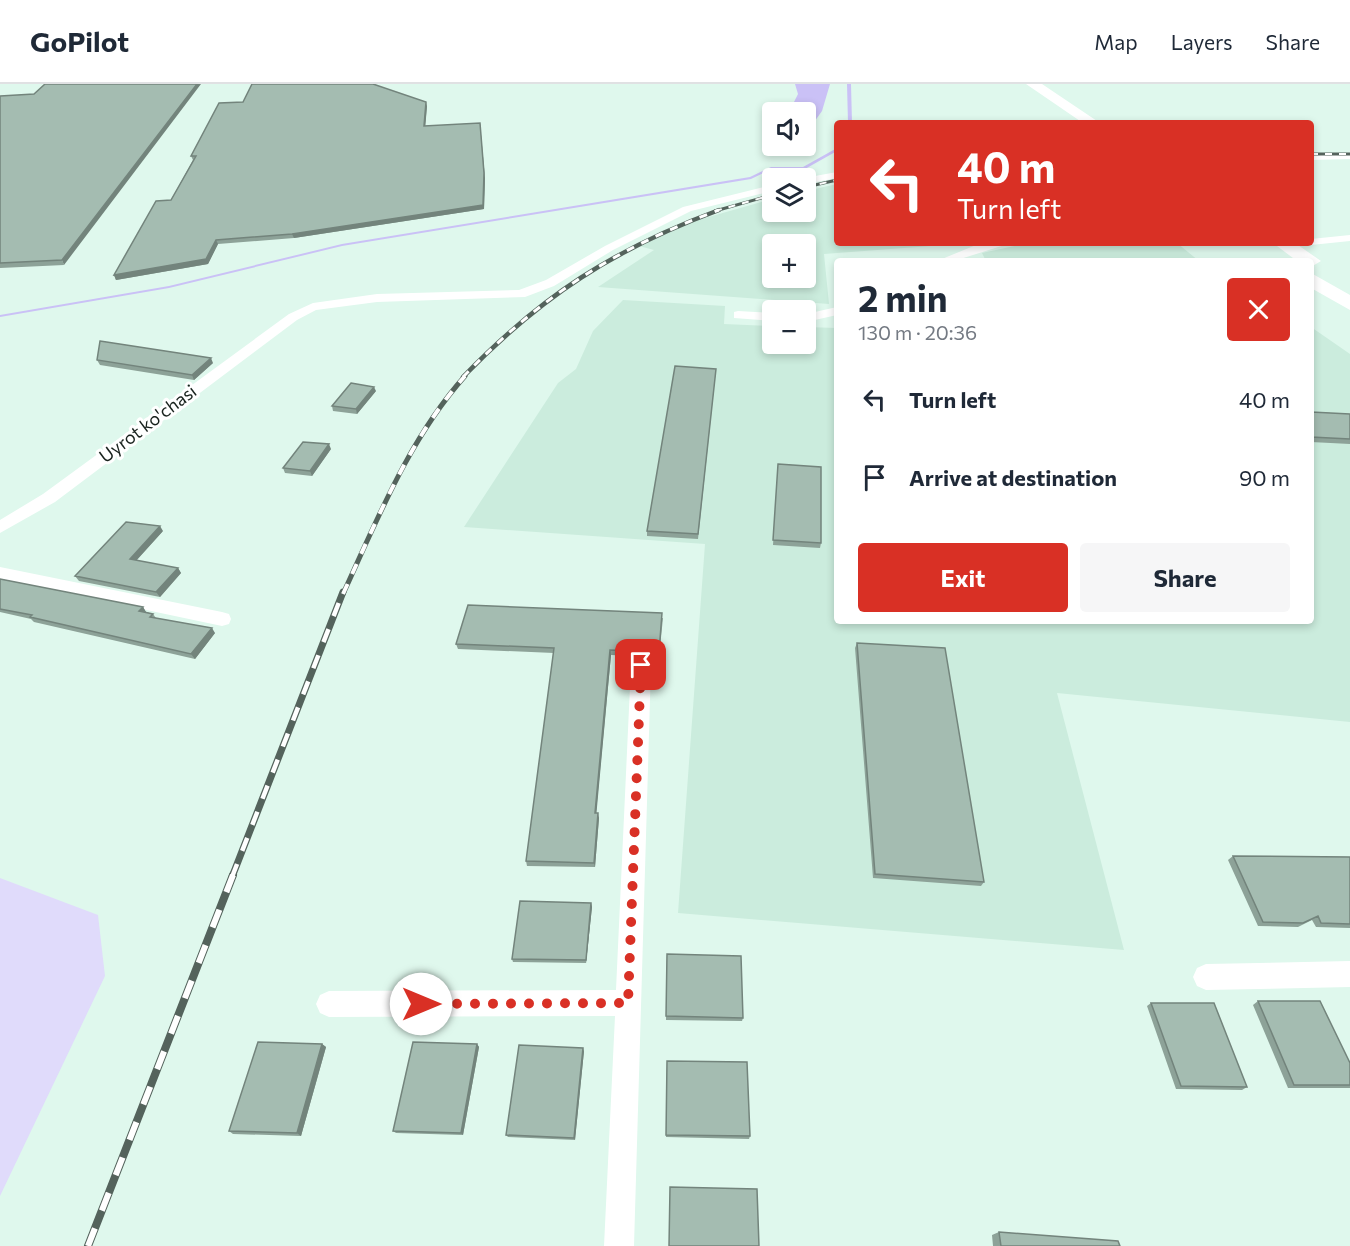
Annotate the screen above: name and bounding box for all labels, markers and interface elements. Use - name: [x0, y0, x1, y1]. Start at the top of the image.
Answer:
- text: GoPilot: [30, 24, 129, 58]
- text: Map: [1094, 29, 1138, 54]
- text: Layers: [1171, 29, 1233, 54]
- text: Share: [1266, 29, 1320, 54]
- map controls: [762, 102, 816, 354]
- button: sound: [762, 102, 816, 156]
- text: 40 m: [957, 140, 1055, 192]
- icon: left: [858, 144, 936, 222]
- button: layers: [762, 168, 816, 222]
- text: Turn left: [957, 192, 1061, 225]
- button: +: [762, 234, 816, 288]
- text: 2 min: [858, 275, 948, 319]
- button: close: [1227, 278, 1290, 341]
- button: −: [762, 300, 816, 354]
- text: 130 m · 20:36: [858, 320, 977, 344]
- street label: Uyrot ko'chasi: [94, 380, 200, 467]
- icon: left: [858, 383, 891, 416]
- text: Turn left: [909, 386, 996, 413]
- text: 40 m: [1239, 386, 1290, 413]
- icon: arrive: [858, 461, 891, 494]
- text: Arrive at destination: [909, 464, 1117, 491]
- text: 90 m: [1239, 464, 1290, 491]
- button: Exit: [858, 543, 1068, 612]
- button: Share: [1080, 543, 1290, 612]
- pin: [615, 639, 666, 690]
- icon: arrive: [624, 648, 657, 681]
- position arrow: [389, 972, 453, 1036]

